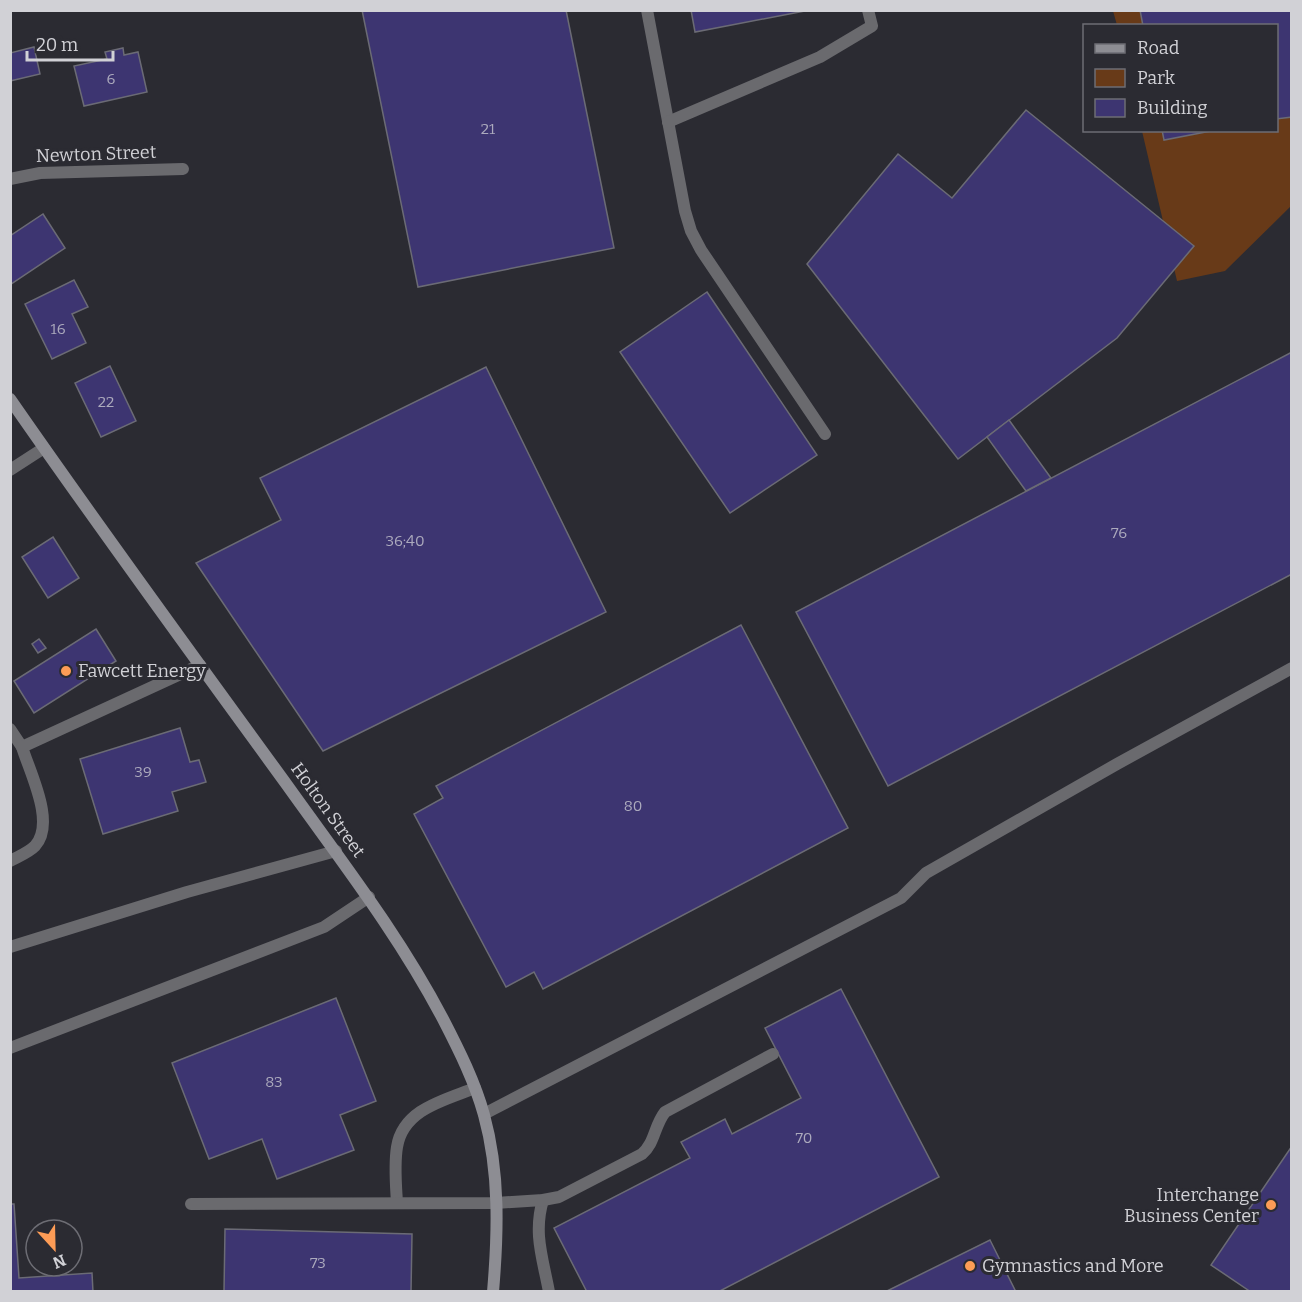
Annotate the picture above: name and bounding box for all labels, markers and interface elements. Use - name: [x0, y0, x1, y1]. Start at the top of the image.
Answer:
- scale bar: [27, 24, 112, 62]
- legend: [1083, 24, 1278, 132]
- text: 20 m: [36, 34, 78, 56]
- text: Road: [1137, 37, 1180, 59]
- text: Park: [1137, 67, 1176, 89]
- house number: 6: [107, 70, 116, 88]
- text: Building: [1137, 97, 1208, 119]
- house number: 21: [481, 120, 495, 138]
- street label: Newton Street: [35, 141, 157, 167]
- house number: 16: [51, 320, 66, 338]
- house number: 22: [98, 393, 114, 411]
- house number: 76: [1111, 524, 1127, 542]
- house number: 36;40: [385, 532, 425, 550]
- place label: Fawcett Energy: [78, 660, 206, 682]
- marker: Fawcett Energy: [59, 664, 73, 678]
- street label: Holton Street: [286, 758, 370, 862]
- house number: 39: [134, 763, 152, 781]
- house number: 80: [624, 797, 642, 815]
- house number: 83: [265, 1073, 283, 1091]
- house number: 70: [796, 1129, 812, 1147]
- place label: Interchange Business Center: [1124, 1184, 1259, 1227]
- marker: Interchange Business Center: [1264, 1198, 1278, 1212]
- north arrow: [24, 1218, 84, 1278]
- text: N: [50, 1250, 69, 1273]
- house number: 73: [310, 1254, 326, 1272]
- place label: Gymnastics and More: [982, 1255, 1164, 1277]
- marker: Gymnastics and More: [963, 1259, 977, 1273]

